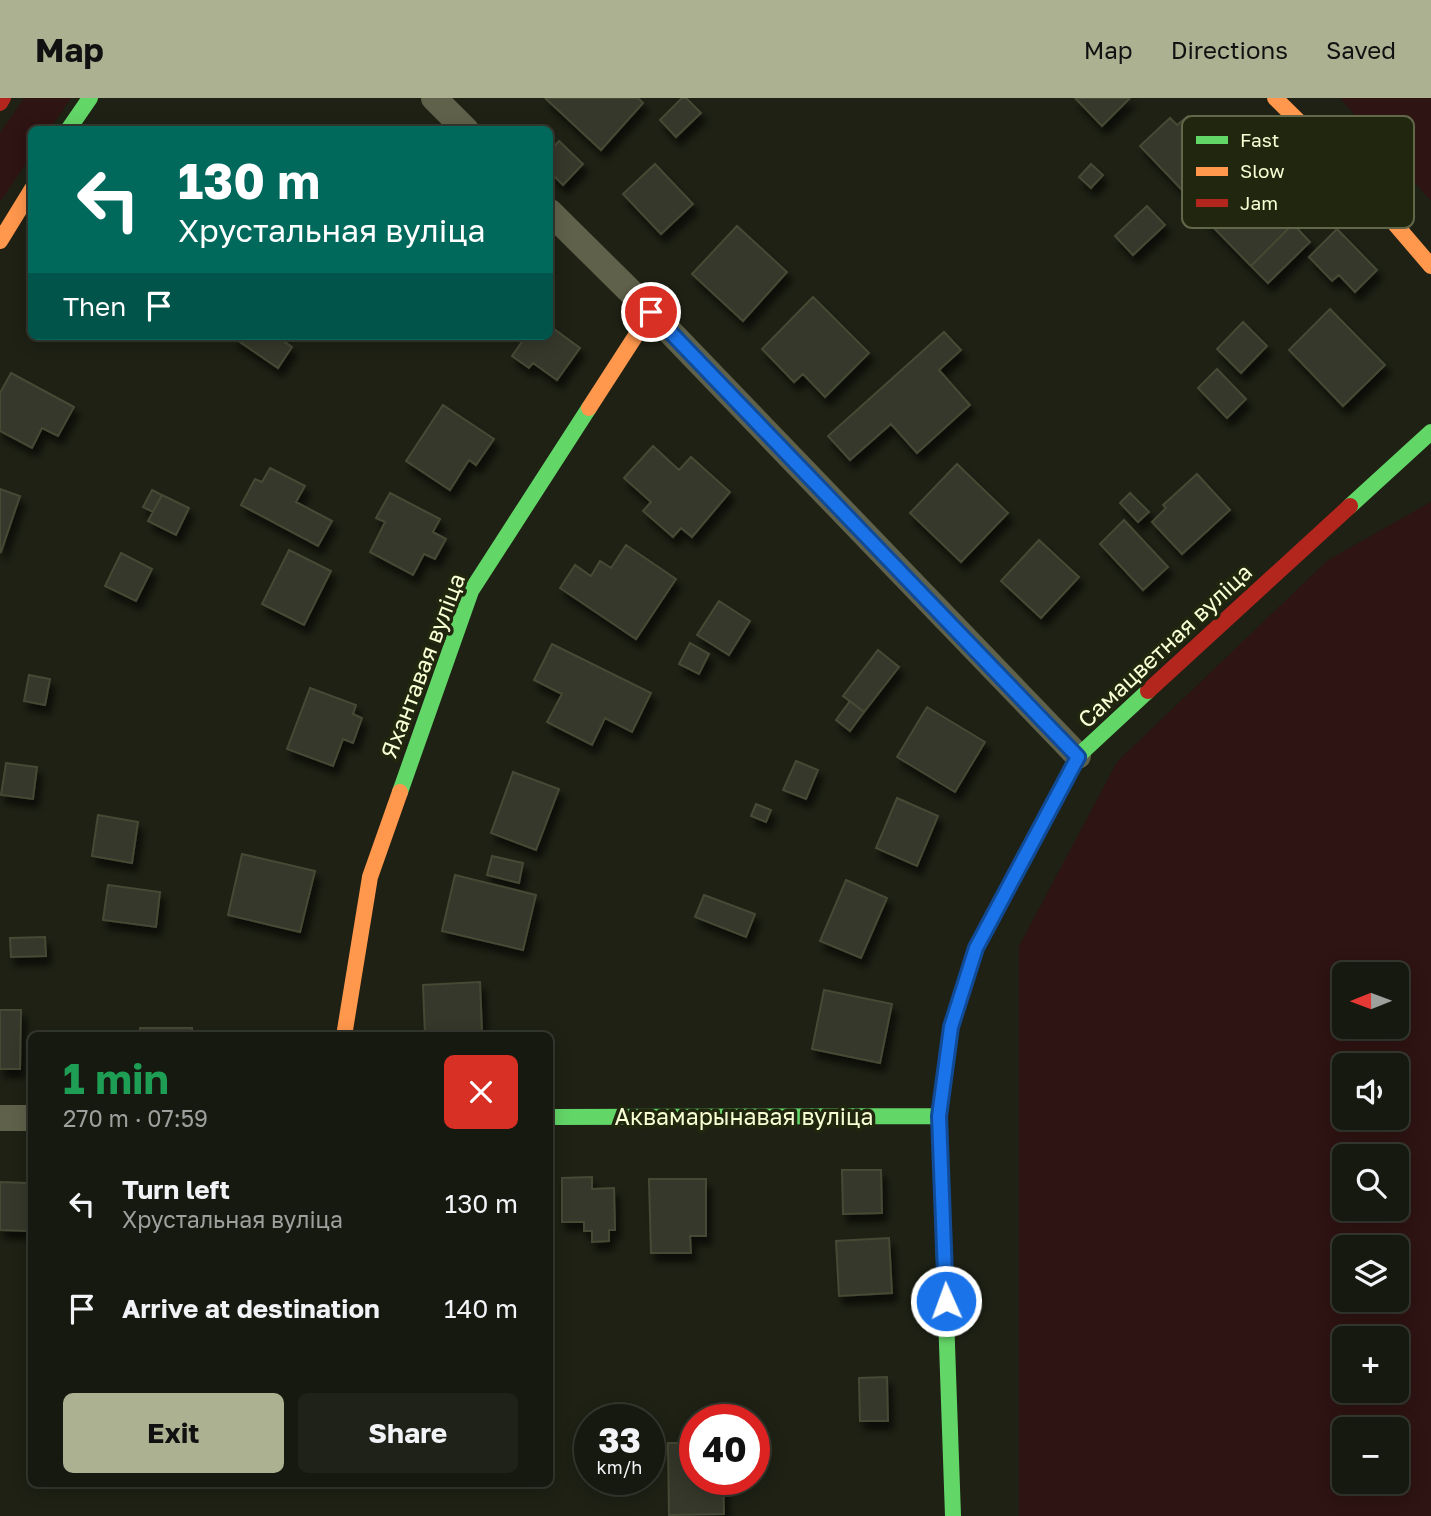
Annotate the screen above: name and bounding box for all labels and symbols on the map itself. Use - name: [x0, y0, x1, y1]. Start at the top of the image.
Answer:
- legend: [1182, 116, 1414, 228]
- text: Fast: [1240, 128, 1279, 151]
- text: Slow: [1240, 159, 1285, 182]
- text: Jam: [1240, 191, 1278, 214]
- pin: [621, 282, 681, 342]
- street label: Самацветная вуліца: [1071, 557, 1257, 733]
- street label: Яхантавая вуліца: [374, 569, 470, 762]
- north arrow: [1332, 962, 1409, 1040]
- street label: Аквамарынавая вуліца: [614, 1102, 874, 1130]
- position arrow: [909, 1264, 983, 1338]
- speed limit sign: 40: [679, 1404, 770, 1495]

